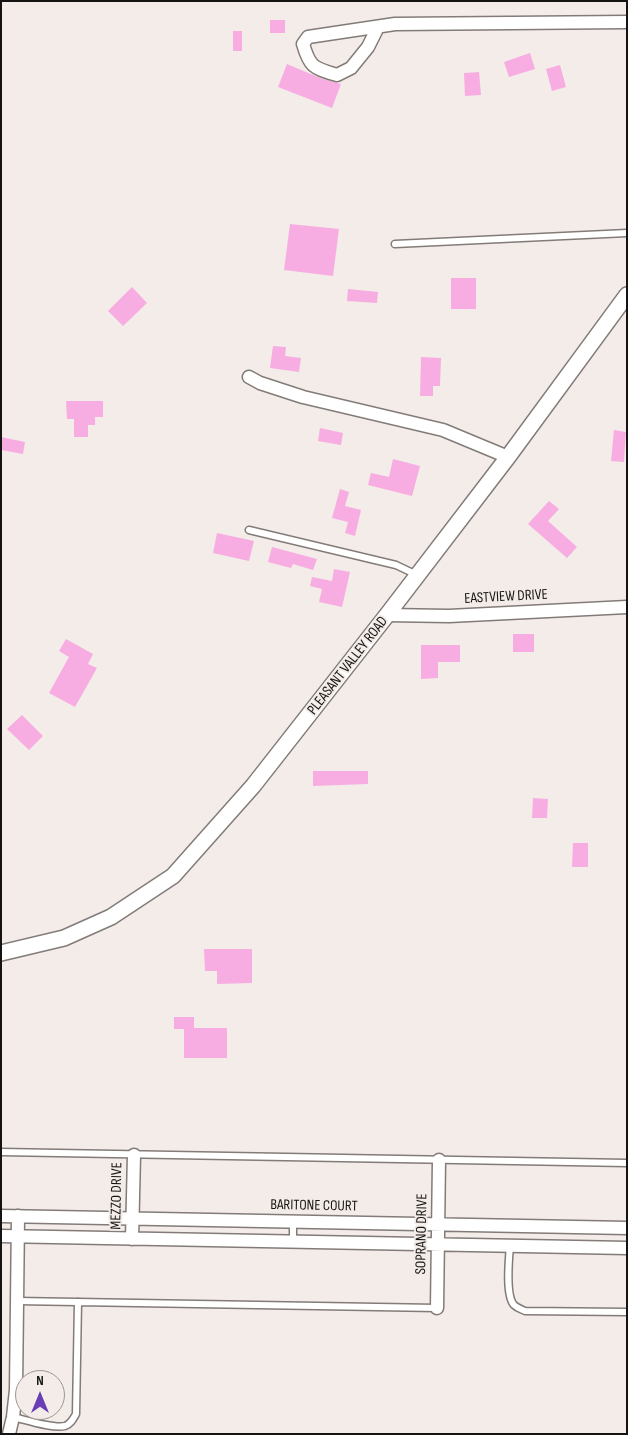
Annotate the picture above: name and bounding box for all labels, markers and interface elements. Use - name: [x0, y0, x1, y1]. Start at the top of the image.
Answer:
- street label: EASTVIEW DRIVE: [464, 586, 548, 608]
- street label: PLEASANT VALLEY ROAD: [304, 613, 392, 719]
- street label: MEZZO DRIVE: [107, 1162, 127, 1230]
- street label: SOPRANO DRIVE: [412, 1193, 432, 1275]
- street label: BARITONE COURT: [270, 1196, 358, 1216]
- north arrow: [15, 1370, 65, 1420]
- text: N: [36, 1372, 44, 1389]

